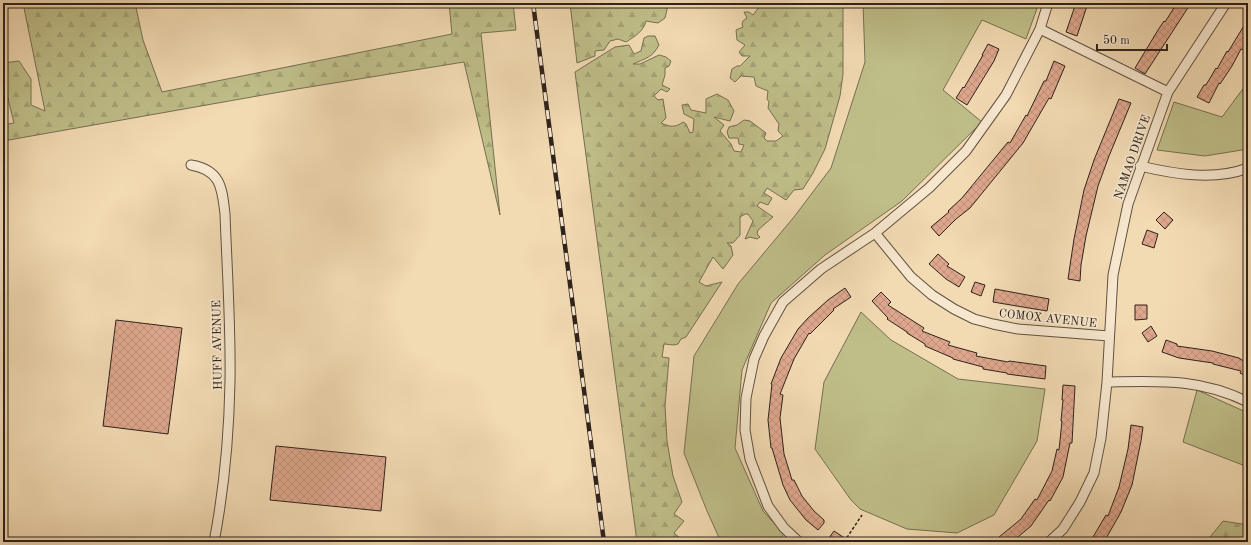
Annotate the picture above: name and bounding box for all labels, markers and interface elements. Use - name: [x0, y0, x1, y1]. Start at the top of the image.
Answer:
- scale bar: [1097, 26, 1167, 52]
- text: 50 m: [1103, 34, 1130, 47]
- street label: NAMAO DRIVE: [1113, 113, 1153, 201]
- street label: HUFF AVENUE: [211, 300, 225, 390]
- street label: COMOX AVENUE: [998, 308, 1098, 330]

